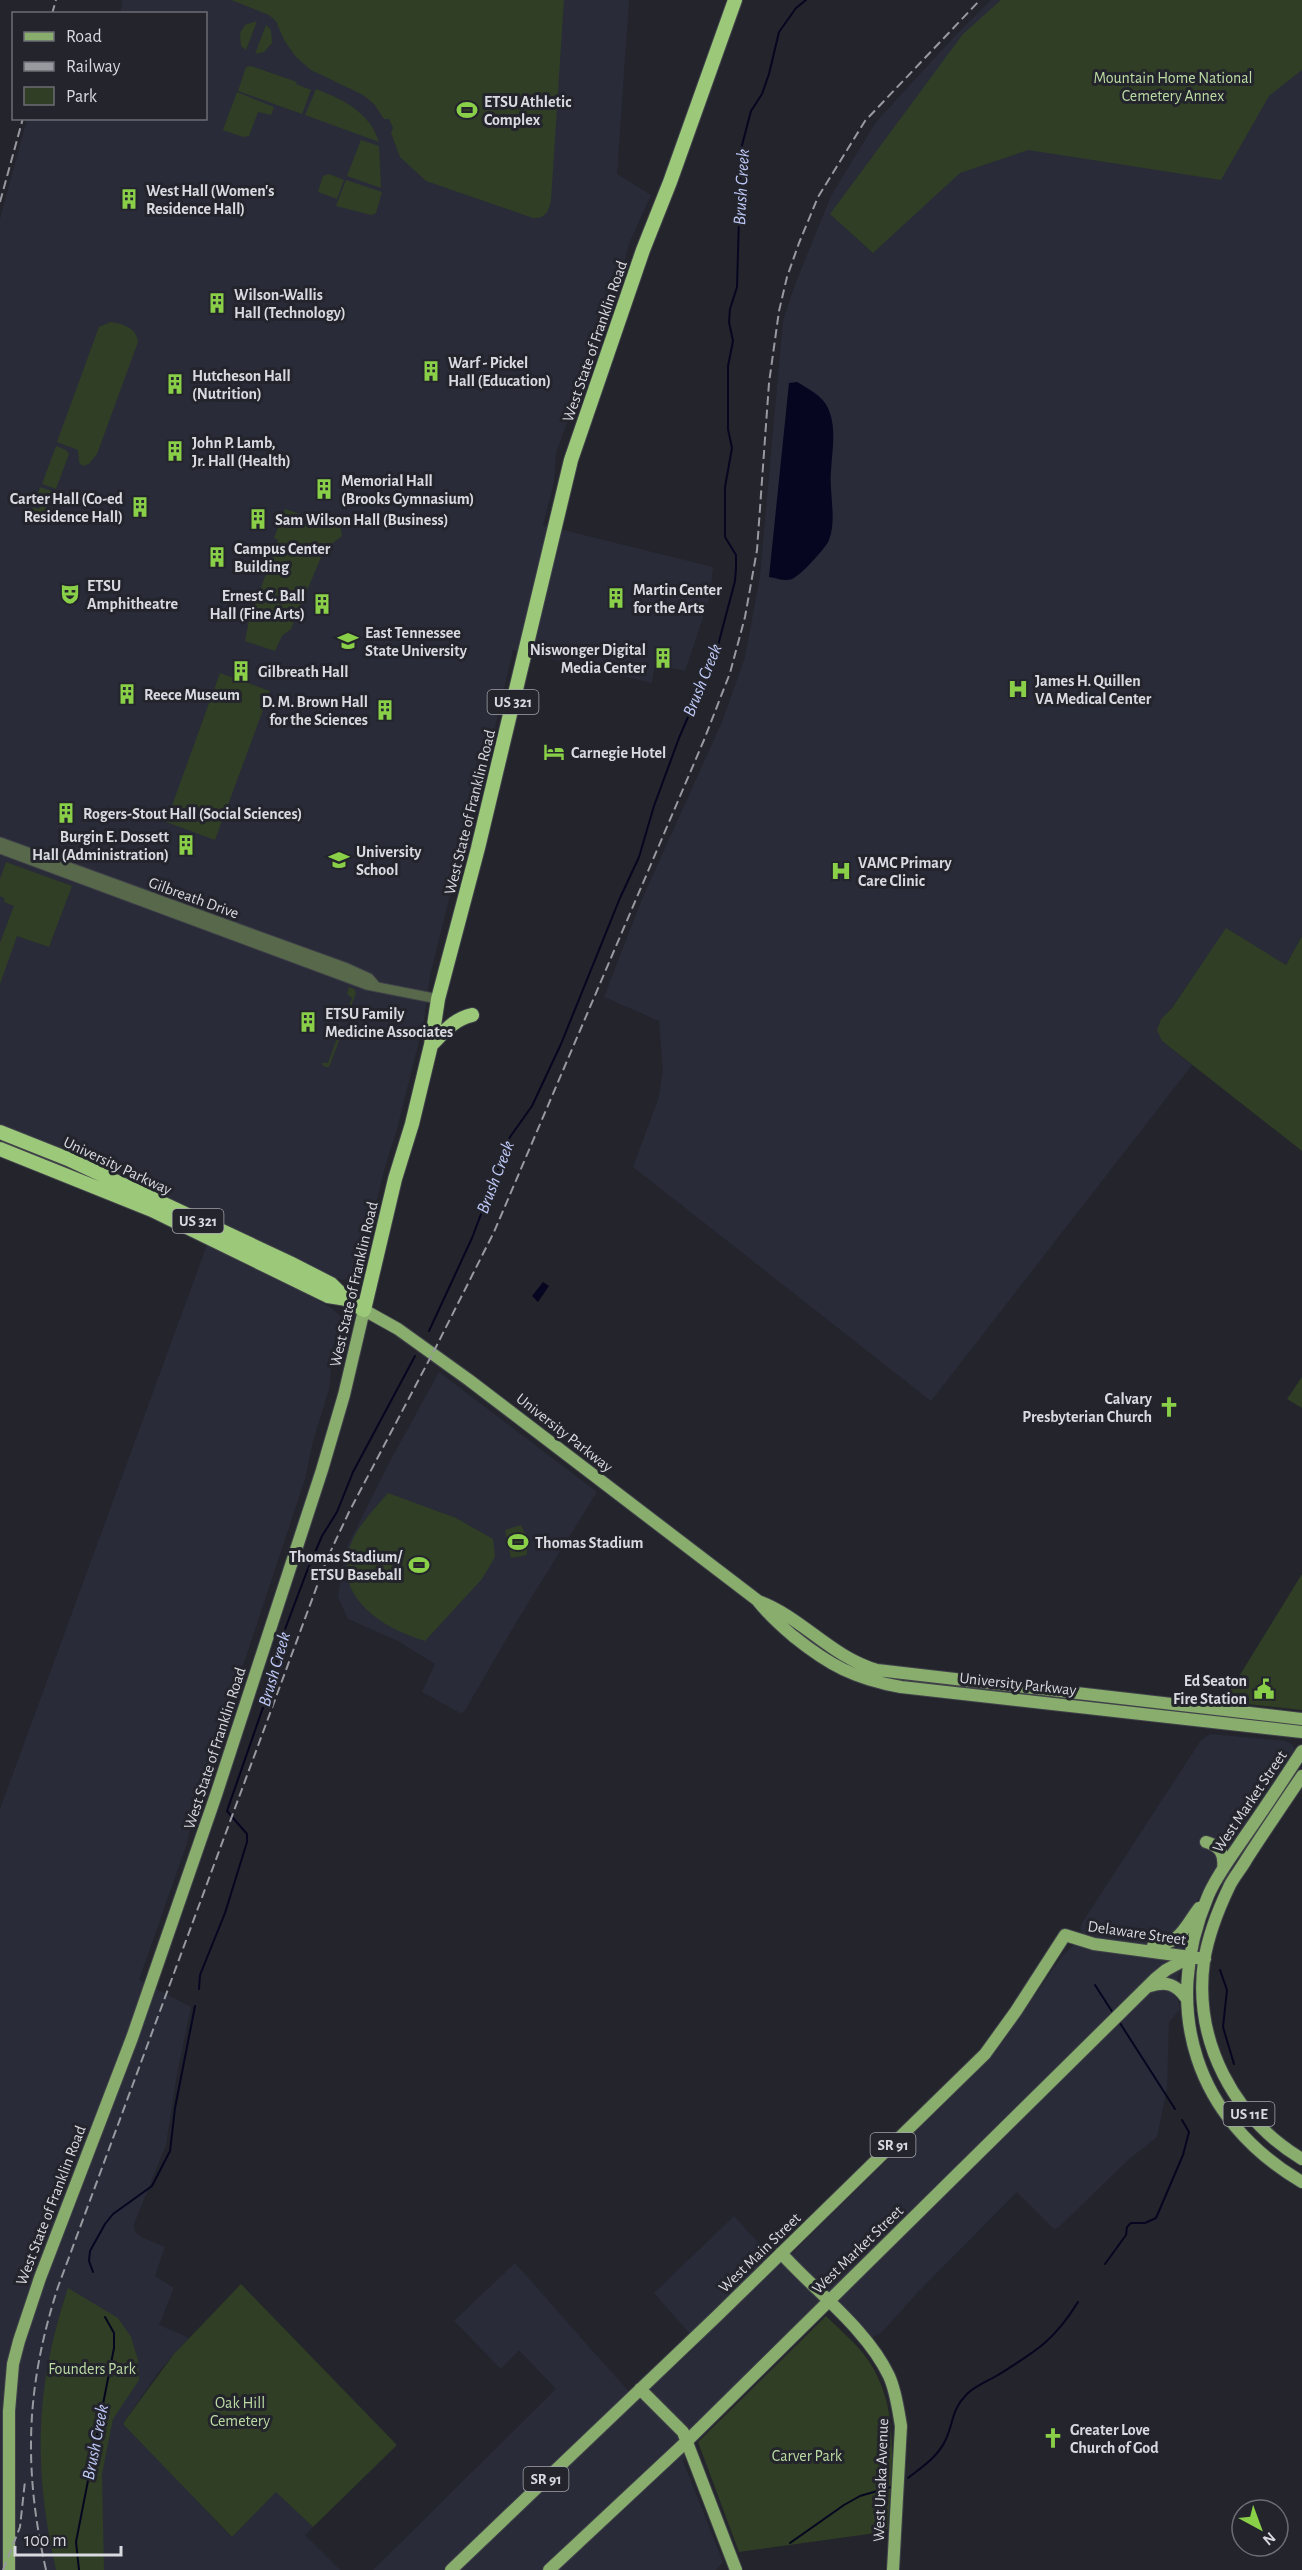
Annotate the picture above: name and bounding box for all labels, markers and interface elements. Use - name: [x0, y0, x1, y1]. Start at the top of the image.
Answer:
- legend: [12, 12, 207, 120]
- text: Road: [66, 28, 102, 46]
- text: Railway: [66, 58, 121, 76]
- park label: Mountain Home National Cemetery Annex: [1093, 70, 1253, 105]
- text: Park: [66, 88, 98, 106]
- place label: ETSU Athletic Complex: [484, 94, 571, 128]
- sports icon: ETSU Athletic Complex: [455, 98, 479, 122]
- water label: Brush Creek: [731, 148, 753, 226]
- place label: West Hall (Women's Residence Hall): [146, 183, 274, 217]
- building icon: West Hall (Women's Residence Hall): [117, 187, 141, 211]
- street label: West State of Franklin Road: [560, 259, 630, 424]
- place label: Wilson-Wallis Hall (Technology): [234, 287, 346, 322]
- building icon: Wilson-Wallis Hall (Technology): [205, 291, 229, 315]
- place label: Warf - Pickel Hall (Education): [448, 355, 551, 389]
- building icon: Warf - Pickel Hall (Education): [419, 359, 443, 383]
- place label: Hutcheson Hall (Nutrition): [192, 368, 291, 402]
- building icon: Hutcheson Hall (Nutrition): [163, 372, 187, 396]
- place label: John P. Lamb, Jr. Hall (Health): [192, 435, 291, 469]
- building icon: John P. Lamb, Jr. Hall (Health): [163, 439, 187, 463]
- place label: Memorial Hall (Brooks Gymnasium): [341, 473, 474, 508]
- building icon: Memorial Hall (Brooks Gymnasium): [312, 477, 336, 501]
- place label: Carter Hall (Co-ed Residence Hall): [10, 491, 124, 525]
- building icon: Carter Hall (Co-ed Residence Hall): [128, 495, 152, 519]
- building icon: Sam Wilson Hall (Business): [246, 507, 270, 531]
- place label: Sam Wilson Hall (Business): [275, 512, 448, 528]
- place label: Campus Center Building: [234, 541, 331, 575]
- building icon: Campus Center Building: [205, 545, 229, 569]
- place label: ETSU Amphitheatre: [87, 578, 179, 612]
- theatre icon: ETSU Amphitheatre: [58, 582, 82, 606]
- place label: Martin Center for the Arts: [633, 582, 722, 616]
- building icon: Martin Center for the Arts: [604, 586, 628, 610]
- place label: Ernest C. Ball Hall (Fine Arts): [209, 588, 305, 622]
- building icon: Ernest C. Ball Hall (Fine Arts): [310, 592, 334, 616]
- place label: East Tennessee State University: [365, 625, 468, 660]
- school or university icon: East Tennessee State University: [336, 629, 360, 653]
- place label: Niswonger Digital Media Center: [530, 642, 646, 676]
- water label: Brush Creek: [680, 642, 726, 719]
- building icon: Niswonger Digital Media Center: [651, 646, 675, 670]
- building icon: Gilbreath Hall: [229, 659, 253, 683]
- place label: Gilbreath Hall: [258, 664, 348, 680]
- place label: James H. Quillen VA Medical Center: [1035, 673, 1152, 707]
- hospital icon: James H. Quillen VA Medical Center: [1006, 677, 1030, 701]
- building icon: Reece Museum: [115, 682, 139, 706]
- place label: Reece Museum: [144, 687, 240, 703]
- road number: US 321: [488, 690, 538, 714]
- place label: D. M. Brown Hall for the Sciences: [262, 694, 368, 728]
- building icon: D. M. Brown Hall for the Sciences: [373, 698, 397, 722]
- street label: West State of Franklin Road: [442, 728, 498, 896]
- hotel icon: Carnegie Hotel: [542, 740, 566, 764]
- place label: Carnegie Hotel: [571, 745, 666, 761]
- building icon: Rogers-Stout Hall (Social Sciences): [54, 801, 78, 825]
- place label: Rogers-Stout Hall (Social Sciences): [83, 806, 302, 822]
- place label: Burgin E. Dossett Hall (Administration): [32, 829, 170, 863]
- building icon: Burgin E. Dossett Hall (Administration): [174, 833, 198, 857]
- place label: University School: [356, 844, 422, 878]
- school or university icon: University School: [327, 848, 351, 872]
- place label: VAMC Primary Care Clinic: [858, 855, 953, 889]
- hospital icon: VAMC Primary Care Clinic: [829, 859, 853, 883]
- street label: Gilbreath Drive: [146, 874, 241, 922]
- place label: ETSU Family Medicine Associates: [325, 1006, 453, 1040]
- building icon: ETSU Family Medicine Associates: [296, 1010, 320, 1034]
- street label: University Parkway: [61, 1134, 174, 1199]
- water label: Brush Creek: [474, 1138, 518, 1216]
- street label: West State of Franklin Road: [327, 1200, 381, 1368]
- road number: US 321: [172, 1209, 224, 1233]
- street label: University Parkway: [513, 1390, 616, 1476]
- place label: Calvary Presbyterian Church: [1022, 1391, 1153, 1426]
- church icon: Calvary Presbyterian Church: [1157, 1395, 1181, 1419]
- sports icon: Thomas Stadium: [506, 1530, 530, 1554]
- place label: Thomas Stadium: [535, 1535, 644, 1551]
- place label: Thomas Stadium/ ETSU Baseball: [289, 1549, 402, 1583]
- sports icon: Thomas Stadium/ ETSU Baseball: [407, 1553, 431, 1577]
- water label: Brush Creek: [256, 1630, 294, 1709]
- street label: West State of Franklin Road: [181, 1665, 249, 1831]
- street label: University Parkway: [959, 1670, 1077, 1699]
- place label: Ed Seaton Fire Station: [1173, 1673, 1247, 1707]
- public building icon: Ed Seaton Fire Station: [1252, 1677, 1276, 1701]
- street label: West Market Street: [1210, 1748, 1290, 1856]
- street label: Delaware Street: [1087, 1918, 1187, 1948]
- road number: US 11E: [1224, 2102, 1274, 2126]
- street label: West State of Franklin Road: [13, 2123, 89, 2287]
- road number: SR 91: [870, 2133, 916, 2157]
- street label: West Market Street: [809, 2203, 906, 2297]
- street label: West Main Street: [716, 2210, 804, 2296]
- park label: Founders Park: [48, 2361, 136, 2377]
- park label: Oak Hill Cemetery: [210, 2395, 270, 2430]
- water label: Brush Creek: [80, 2403, 112, 2481]
- street label: West Unaka Avenue: [871, 2418, 891, 2542]
- place label: Greater Love Church of God: [1070, 2422, 1159, 2456]
- church icon: Greater Love Church of God: [1041, 2426, 1065, 2450]
- park label: Carver Park: [772, 2448, 843, 2464]
- road number: SR 91: [524, 2467, 568, 2491]
- north arrow: [1230, 2498, 1290, 2558]
- scale bar: [15, 2519, 122, 2557]
- text: N: [1260, 2529, 1279, 2548]
- text: 100 m: [24, 2532, 67, 2550]

